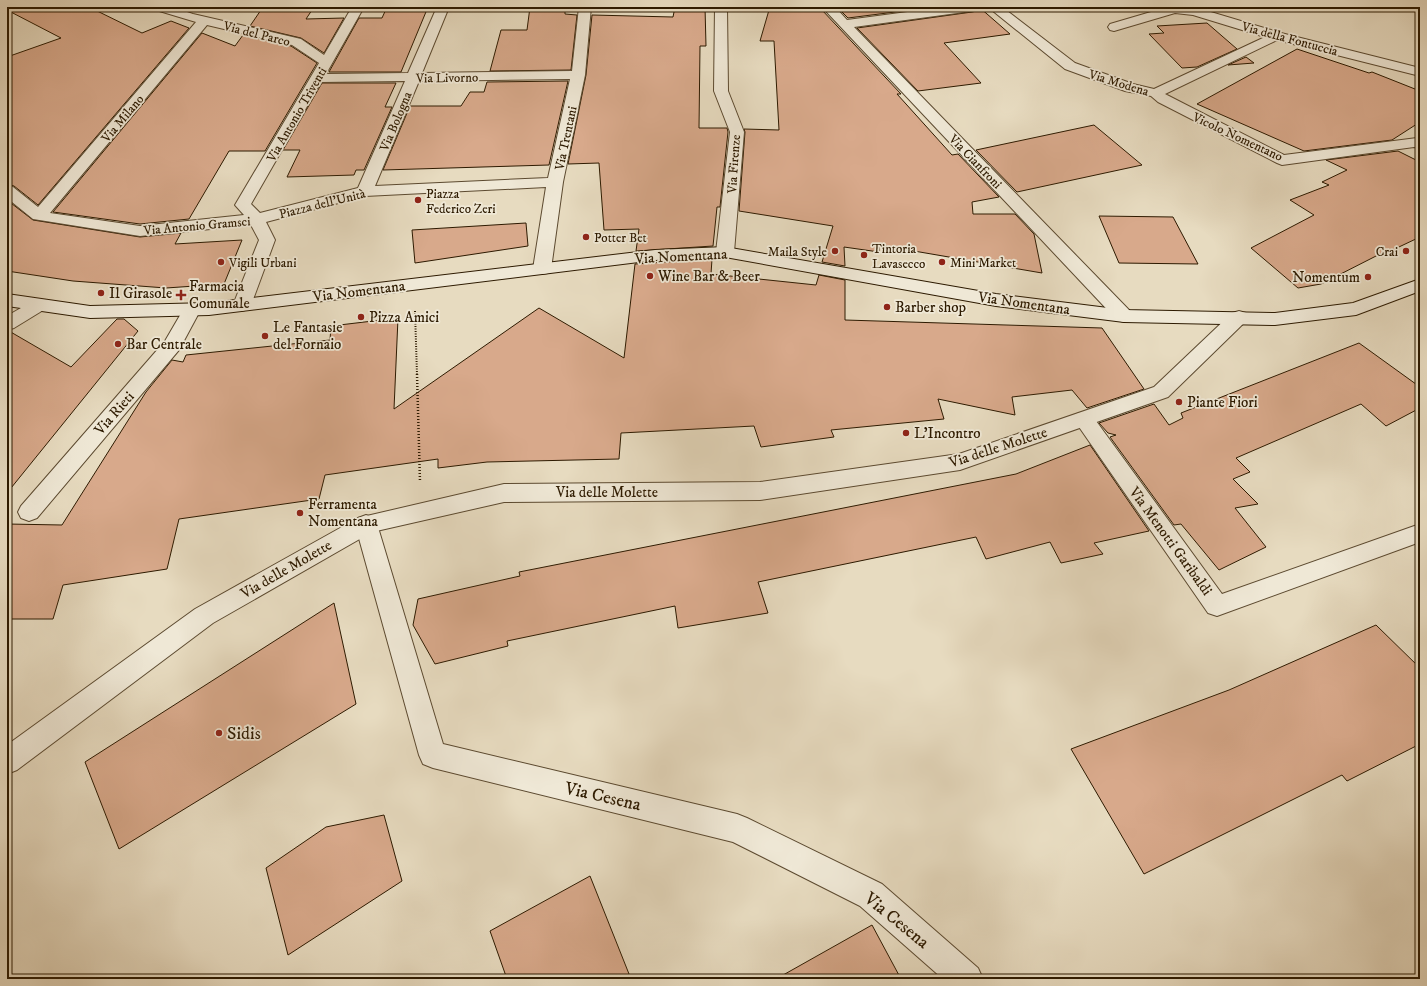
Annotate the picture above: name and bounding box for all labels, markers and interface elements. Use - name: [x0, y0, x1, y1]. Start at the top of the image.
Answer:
- street label: Via del Parco: [221, 18, 292, 50]
- street label: Via della Fontuccia: [1239, 18, 1340, 60]
- street label: Via Antonio Triventi: [263, 64, 330, 166]
- street label: Via Modena: [1086, 66, 1151, 100]
- street label: Via Livorno: [415, 69, 478, 87]
- street label: Via Bologna: [376, 89, 416, 154]
- street label: Via Milano: [98, 91, 147, 147]
- street label: Via Trentani: [551, 105, 581, 173]
- street label: Vicolo Nomentano: [1189, 109, 1285, 165]
- street label: Via Cianfroni: [945, 130, 1005, 192]
- street label: Via Firenze: [724, 134, 744, 195]
- street label: Piazza dell'Unità: [277, 185, 368, 222]
- place label: Piazza Federico Zeri: [426, 186, 496, 217]
- marker: Piazza Federico Zeri: [413, 195, 423, 205]
- street label: Via Antonio Gramsci: [142, 213, 251, 239]
- place label: Potter Bet: [594, 230, 647, 246]
- marker: Potter Bet: [581, 232, 591, 242]
- place label: Tintoria Lavasecco: [872, 241, 925, 272]
- place label: Maila Style: [768, 244, 827, 260]
- place label: Crai: [1376, 244, 1398, 260]
- street label: Via Nomentana: [633, 245, 728, 268]
- marker: Maila Style: [830, 246, 840, 256]
- marker: Crai: [1401, 246, 1411, 256]
- marker: Tintoria Lavasecco: [859, 250, 869, 260]
- place label: Vigili Urbani: [228, 255, 296, 271]
- place label: Mini Market: [950, 255, 1016, 271]
- marker: Vigili Urbani: [216, 257, 226, 267]
- marker: Mini Market: [937, 257, 947, 267]
- place label: Wine Bar & Beer: [657, 267, 760, 286]
- place label: Nomentum: [1292, 268, 1360, 287]
- marker: Wine Bar & Beer: [645, 271, 655, 281]
- marker: Nomentum: [1363, 272, 1373, 282]
- street label: Via Nomentana: [311, 276, 407, 307]
- place label: Farmacia Comunale: [189, 277, 250, 313]
- place label: Il Girasole: [109, 284, 172, 303]
- street label: Via Nomentana: [976, 287, 1072, 319]
- marker: Il Girasole: [96, 288, 106, 298]
- marker: Farmacia Comunale: [176, 290, 186, 300]
- place label: Barber shop: [895, 298, 967, 317]
- marker: Barber shop: [882, 302, 892, 312]
- place label: Pizza Amici: [369, 308, 439, 327]
- marker: Pizza Amici: [356, 312, 366, 322]
- place label: Le Fantasie del Fornaio: [273, 318, 342, 354]
- marker: Le Fantasie del Fornaio: [260, 331, 270, 341]
- place label: Bar Centrale: [126, 335, 202, 354]
- marker: Bar Centrale: [113, 339, 123, 349]
- street label: Via Rieti: [90, 388, 139, 440]
- place label: Piante Fiori: [1187, 393, 1258, 412]
- marker: Piante Fiori: [1174, 397, 1184, 407]
- street label: Via delle Molette: [946, 423, 1050, 473]
- place label: L'Incontro: [914, 424, 981, 443]
- marker: L'Incontro: [901, 428, 911, 438]
- street label: Via Menotti Garibaldi: [1124, 482, 1217, 600]
- street label: Via delle Molette: [555, 483, 658, 502]
- place label: Ferramenta Nomentana: [308, 495, 379, 531]
- marker: Ferramenta Nomentana: [295, 508, 305, 518]
- street label: Via delle Molette: [236, 536, 335, 604]
- place label: Sidis: [227, 723, 261, 745]
- marker: Sidis: [214, 728, 224, 738]
- street label: Via Cesena: [562, 777, 643, 816]
- street label: Via Cesena: [859, 887, 934, 954]

